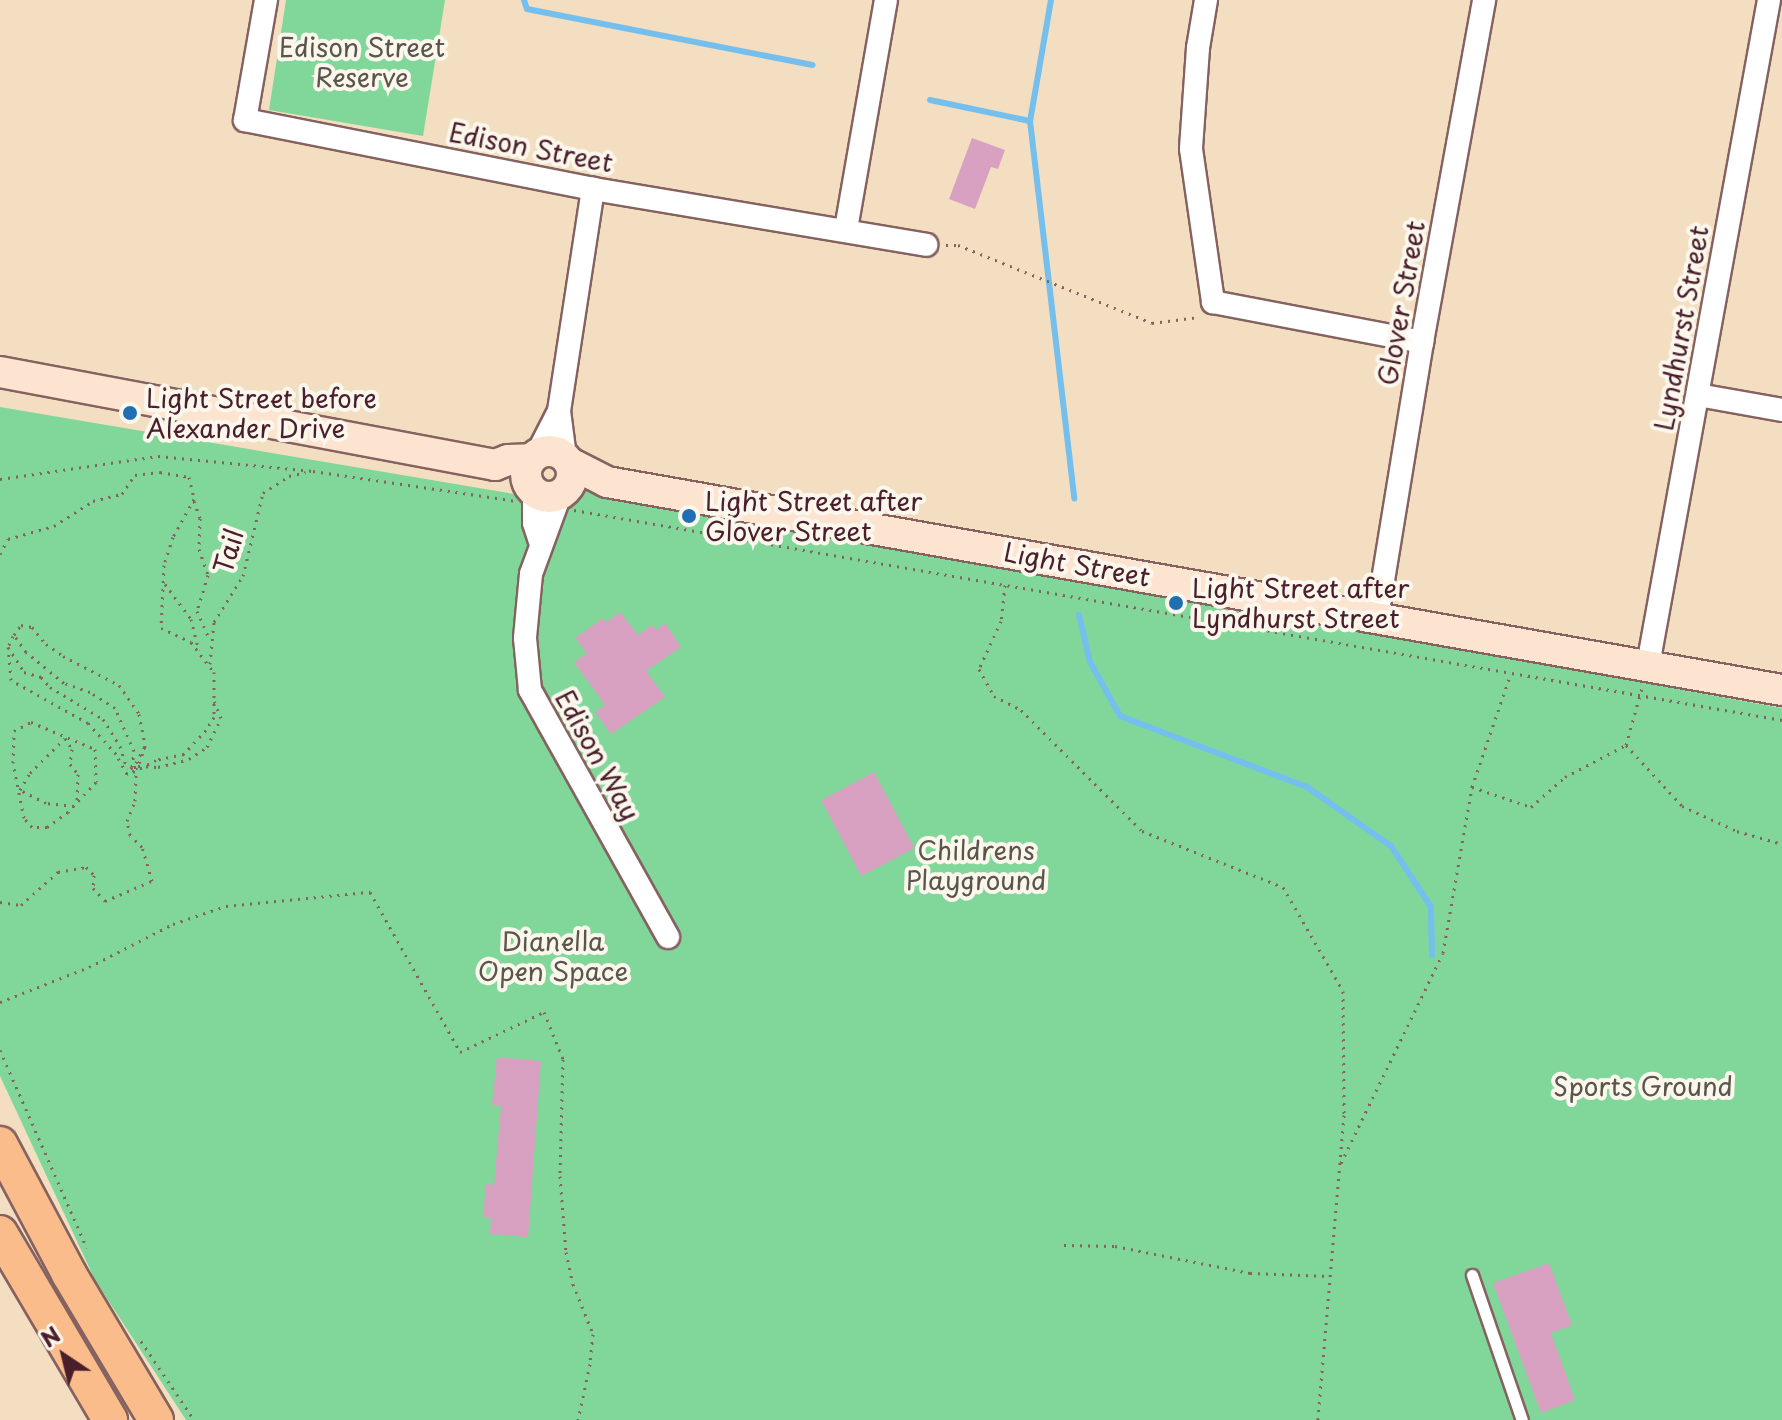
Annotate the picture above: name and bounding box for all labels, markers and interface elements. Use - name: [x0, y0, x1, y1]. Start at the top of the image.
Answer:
- park label: Edison Street Reserve: [279, 31, 445, 92]
- street label: Edison Street: [447, 116, 615, 178]
- street label: Glover Street: [1371, 218, 1431, 388]
- street label: Lyndhurst Street: [1647, 222, 1715, 434]
- place label: Light Street before Alexander Drive: [146, 382, 379, 444]
- marker: Light Street before Alexander Drive: [121, 404, 139, 422]
- place label: Light Street after Glover Street: [705, 485, 925, 546]
- marker: Light Street after Glover Street: [680, 507, 698, 525]
- street label: Tail: [207, 525, 249, 577]
- street label: Light Street: [1001, 536, 1153, 592]
- place label: Light Street after Lyndhurst Street: [1192, 572, 1412, 634]
- marker: Light Street after Lyndhurst Street: [1167, 594, 1185, 612]
- street label: Edison Way: [550, 685, 646, 825]
- park label: Childrens Playground: [906, 834, 1046, 896]
- park label: Dianella Open Space: [478, 925, 628, 986]
- park label: Sports Ground: [1552, 1070, 1734, 1102]
- north arrow: [24, 1316, 104, 1396]
- text: N: [33, 1317, 67, 1354]

